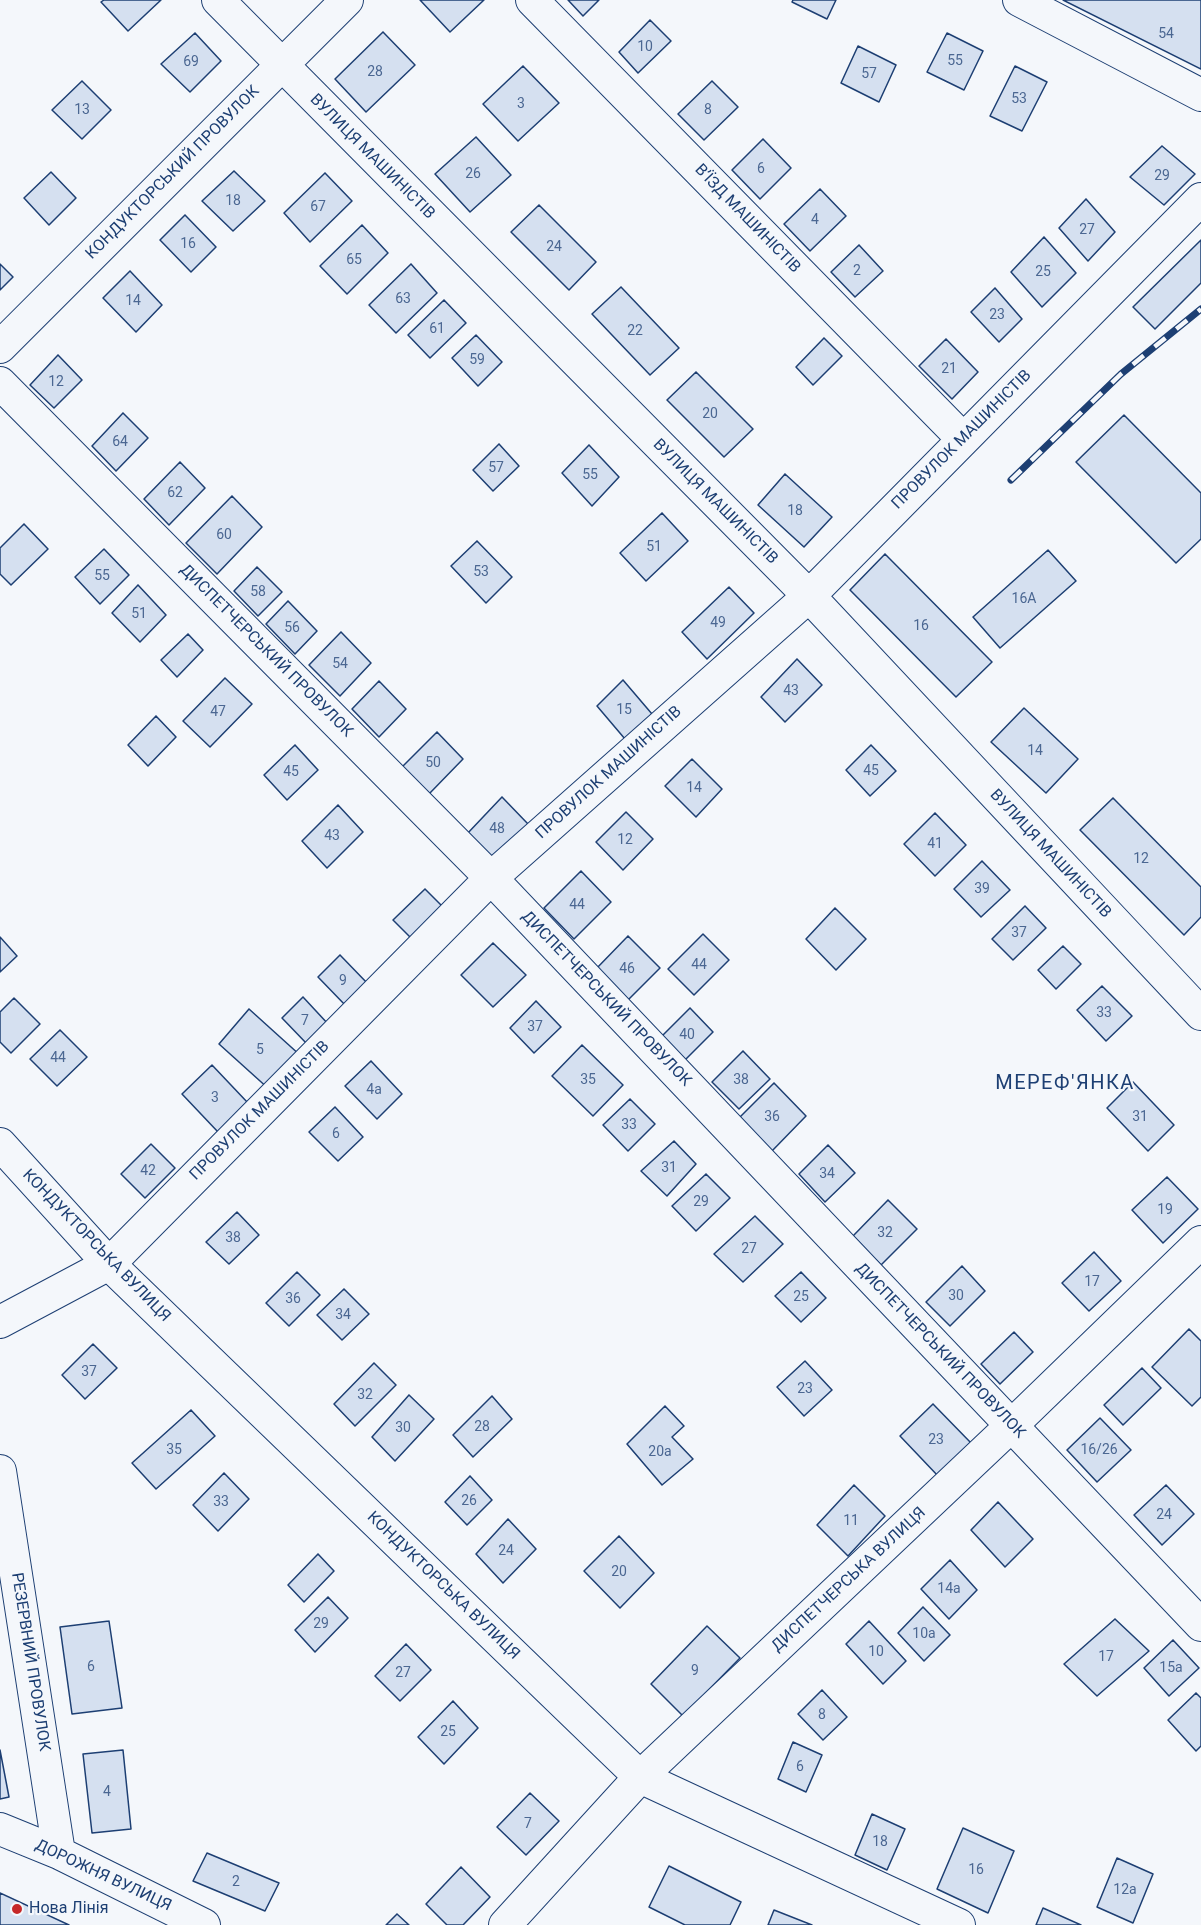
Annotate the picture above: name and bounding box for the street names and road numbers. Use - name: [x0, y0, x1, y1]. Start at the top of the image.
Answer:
- street label: КОНДУКТОРСЬКИЙ ПРОВУЛОК: [82, 82, 264, 264]
- street label: ВУЛИЦЯ МАШИНІСТІВ: [305, 90, 439, 224]
- street label: В’ЇЗД МАШИНІСТІВ: [690, 161, 804, 277]
- street label: ПРОВУЛОК МАШИНІСТІВ: [888, 366, 1036, 514]
- street label: ВУЛИЦЯ МАШИНІСТІВ: [648, 435, 782, 569]
- street label: ДИСПЕТЧЕРСЬКИЙ ПРОВУЛОК: [176, 561, 356, 741]
- street label: ПРОВУЛОК МАШИНІСТІВ: [532, 702, 686, 844]
- street label: ВУЛИЦЯ МАШИНІСТІВ: [985, 786, 1115, 922]
- street label: ДИСПЕТЧЕРСЬКИЙ ПРОВУЛОК: [517, 907, 695, 1091]
- street label: ПРОВУЛОК МАШИНІСТІВ: [186, 1037, 334, 1185]
- street label: КОНДУКТОРСЬКА ВУЛИЦЯ: [18, 1166, 174, 1326]
- street label: ДИСПЕТЧЕРСЬКИЙ ПРОВУЛОК: [851, 1259, 1029, 1443]
- street label: ДИСПЕТЧЕРСЬКА ВУЛИЦЯ: [768, 1504, 930, 1656]
- street label: КОНДУКТОРСЬКА ВУЛИЦЯ: [363, 1508, 523, 1664]
- street label: РЕЗЕРВНИЙ ПРОВУЛОК: [6, 1571, 54, 1753]
- street label: ДОРОЖНЯ ВУЛИЦЯ: [32, 1836, 174, 1916]

